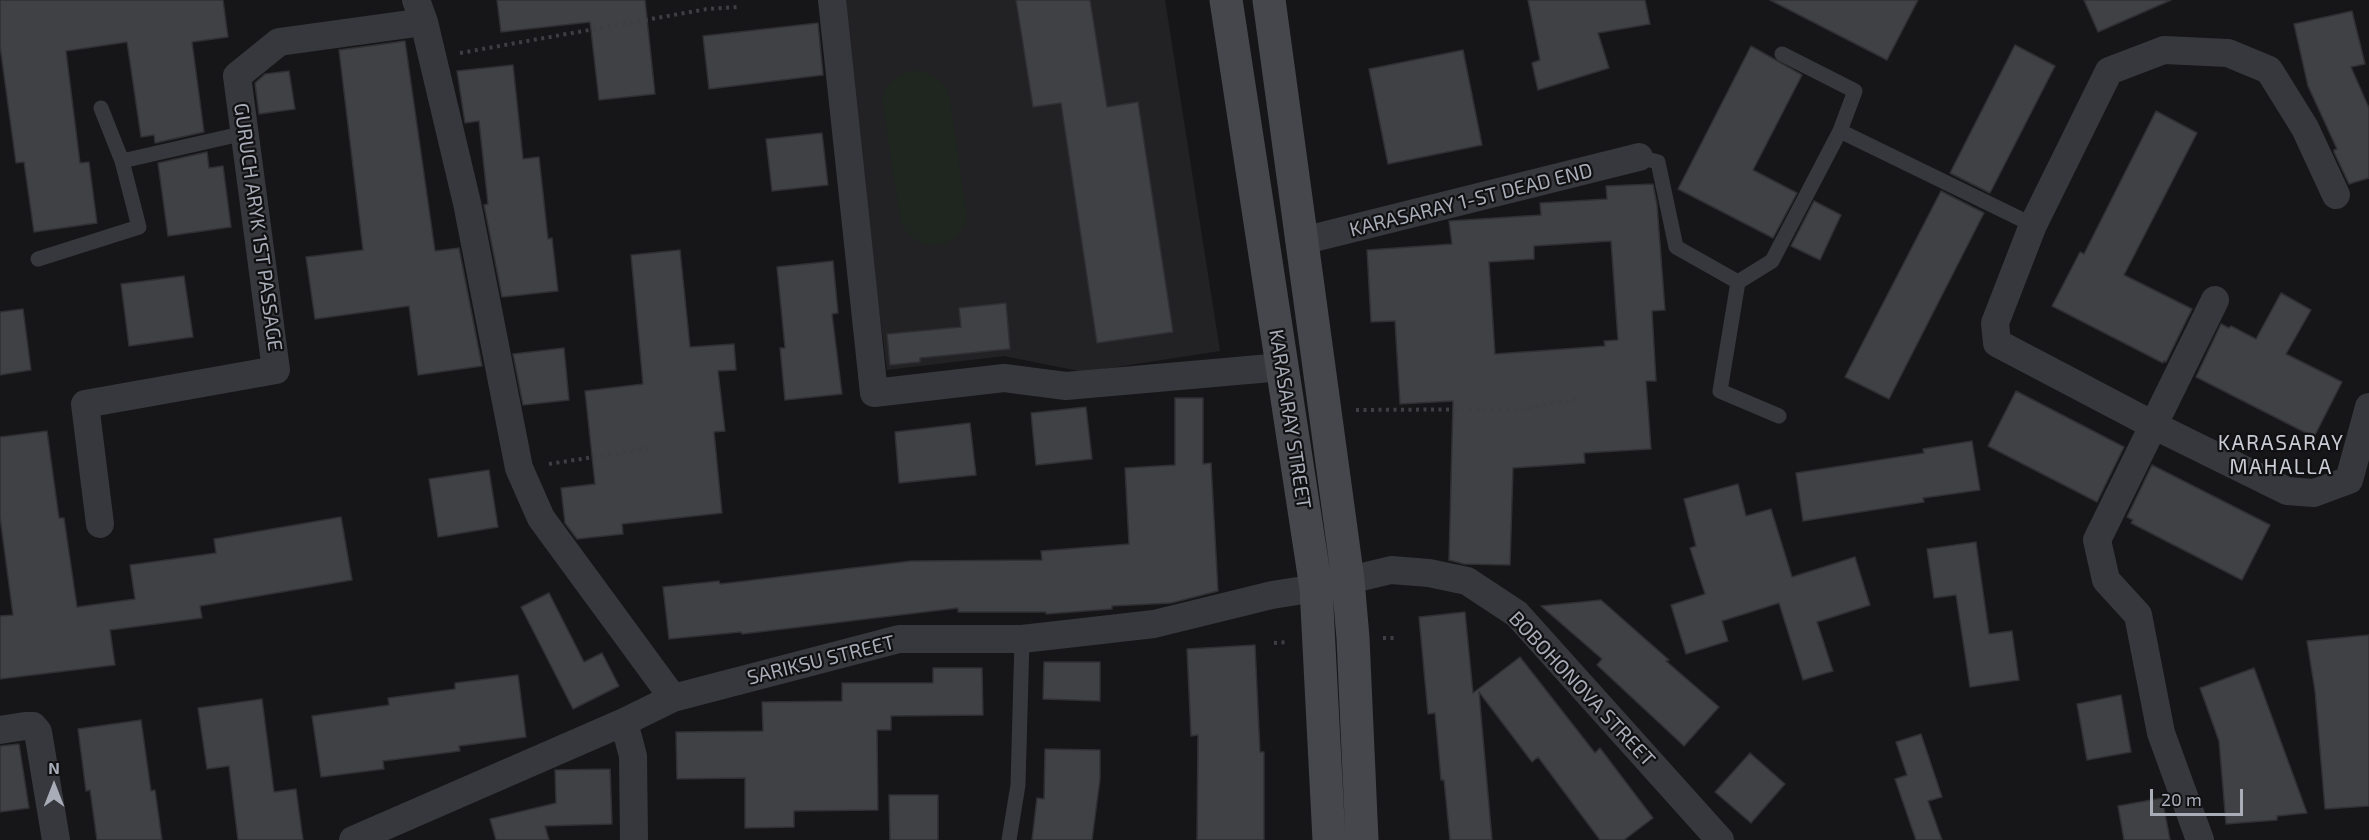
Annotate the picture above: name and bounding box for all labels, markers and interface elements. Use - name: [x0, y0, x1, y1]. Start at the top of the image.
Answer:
- street label: GURUCH ARYK 1ST PASSAGE: [229, 101, 287, 353]
- street label: KARASARAY 1-ST DEAD END: [1347, 158, 1595, 242]
- street label: KARASARAY STREET: [1264, 327, 1316, 511]
- district label: KARASARAY MAHALLA: [2218, 430, 2344, 480]
- street label: BOBOHONOVA STREET: [1504, 607, 1660, 771]
- street label: SARIKSU STREET: [745, 630, 897, 690]
- north arrow: [24, 756, 84, 816]
- text: N: [48, 758, 60, 777]
- scale bar: [2153, 777, 2246, 815]
- text: 20 m: [2161, 788, 2202, 810]

